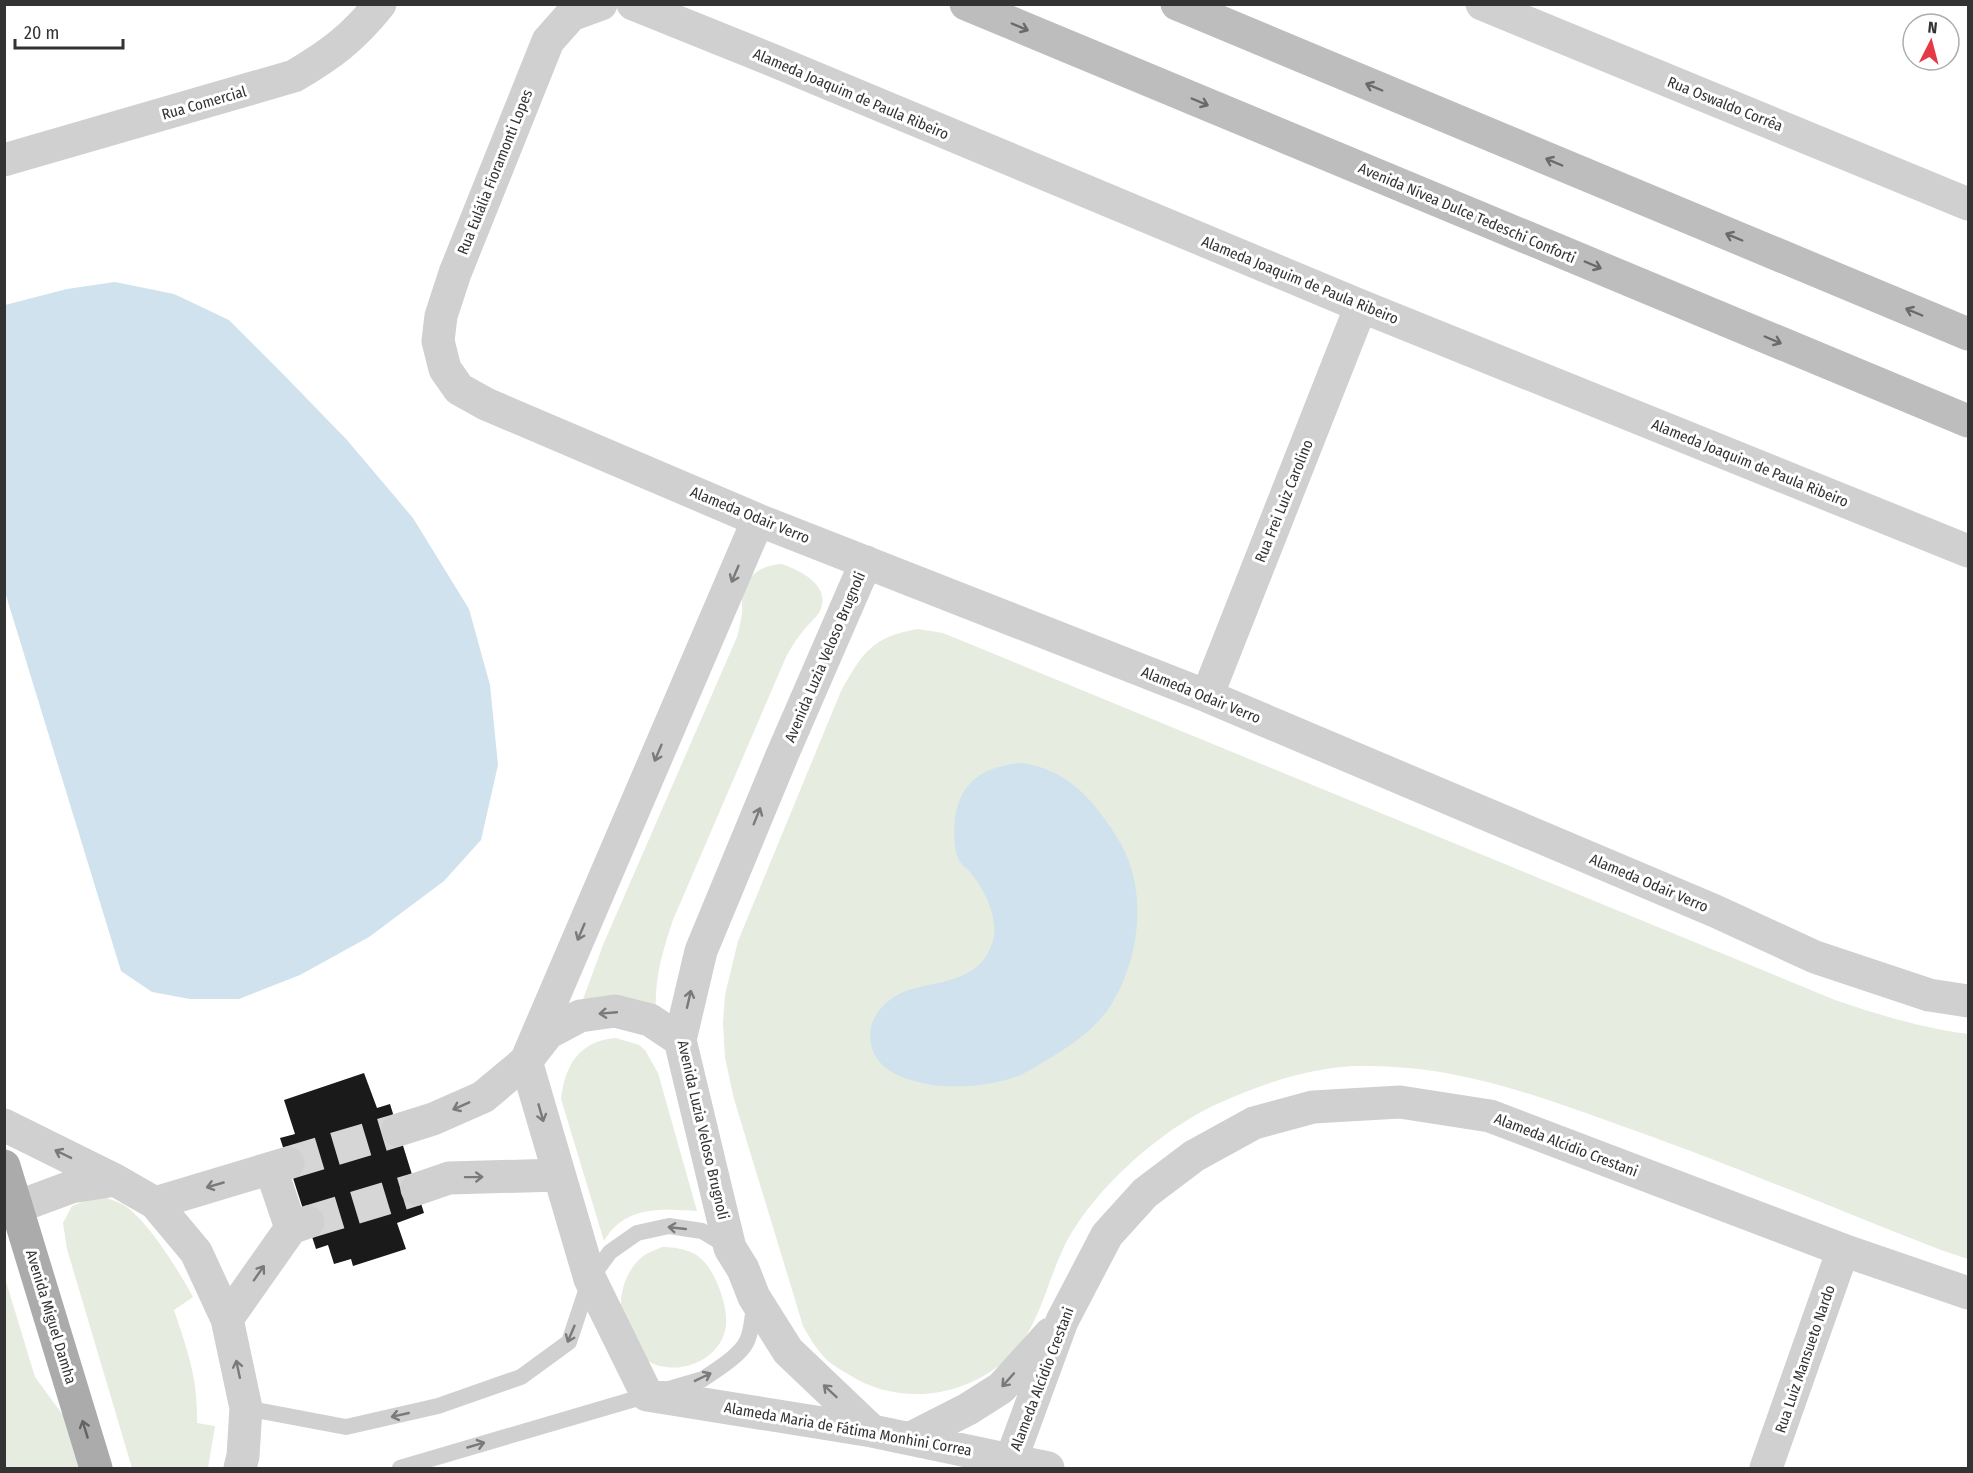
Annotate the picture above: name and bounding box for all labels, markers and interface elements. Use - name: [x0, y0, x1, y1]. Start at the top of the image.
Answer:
- scale bar: [15, 12, 123, 50]
- north arrow: [1901, 12, 1961, 72]
- text: N: [1927, 18, 1938, 38]
- text: 20 m: [24, 22, 59, 44]
- one-way arrow: [1010, 22, 1028, 33]
- street label: Alameda Joaquim de Paula Ribeiro: [750, 45, 952, 143]
- street label: Rua Oswaldo Corrêa: [1665, 73, 1785, 135]
- one-way arrow: [1366, 81, 1384, 92]
- street label: Rua Comercial: [160, 82, 248, 124]
- street label: Rua Eulália Fioramonti Lopes: [454, 87, 536, 257]
- one-way arrow: [1190, 97, 1208, 108]
- one-way arrow: [1546, 156, 1564, 167]
- street label: Avenida Nívea Dulce Tedeschi Conforti: [1356, 159, 1578, 267]
- one-way arrow: [1726, 231, 1744, 242]
- street label: Alameda Joaquim de Paula Ribeiro: [1199, 232, 1401, 328]
- one-way arrow: [1584, 260, 1602, 271]
- one-way arrow: [1906, 306, 1924, 317]
- one-way arrow: [1764, 335, 1782, 346]
- street label: Alameda Joaquim de Paula Ribeiro: [1649, 415, 1851, 511]
- street label: Rua Frei Luiz Carolino: [1251, 437, 1317, 565]
- street label: Alameda Odair Verro: [688, 483, 812, 547]
- one-way arrow: [729, 564, 740, 582]
- street label: Avenida Luzia Veloso Brugnoli: [781, 569, 869, 745]
- street label: Alameda Odair Verro: [1139, 663, 1263, 727]
- one-way arrow: [652, 743, 663, 762]
- one-way arrow: [751, 808, 763, 826]
- street label: Alameda Odair Verro: [1587, 850, 1711, 916]
- one-way arrow: [575, 922, 586, 941]
- one-way arrow: [684, 990, 696, 1009]
- one-way arrow: [598, 1007, 618, 1018]
- street label: Avenida Luzia Veloso Brugnoli: [674, 1039, 732, 1221]
- one-way arrow: [453, 1101, 471, 1113]
- one-way arrow: [536, 1104, 547, 1123]
- street label: Alameda Alcídio Crestani: [1492, 1109, 1640, 1181]
- one-way arrow: [54, 1148, 72, 1159]
- one-way arrow: [463, 1172, 483, 1183]
- one-way arrow: [206, 1180, 225, 1191]
- one-way arrow: [667, 1222, 687, 1233]
- street label: Avenida Miguel Damha: [22, 1248, 80, 1386]
- one-way arrow: [253, 1266, 265, 1282]
- street label: Rua Luiz Mansueto Nardo: [1771, 1283, 1839, 1435]
- street label: Alameda Alcídio Crestani: [1006, 1305, 1078, 1453]
- one-way arrow: [565, 1324, 576, 1342]
- one-way arrow: [232, 1360, 243, 1380]
- one-way arrow: [694, 1371, 712, 1383]
- one-way arrow: [1001, 1372, 1015, 1387]
- one-way arrow: [822, 1383, 837, 1398]
- street label: Alameda Maria de Fátima Monhini Correa: [723, 1398, 973, 1460]
- one-way arrow: [390, 1410, 410, 1421]
- one-way arrow: [79, 1420, 90, 1439]
- one-way arrow: [466, 1439, 485, 1450]

